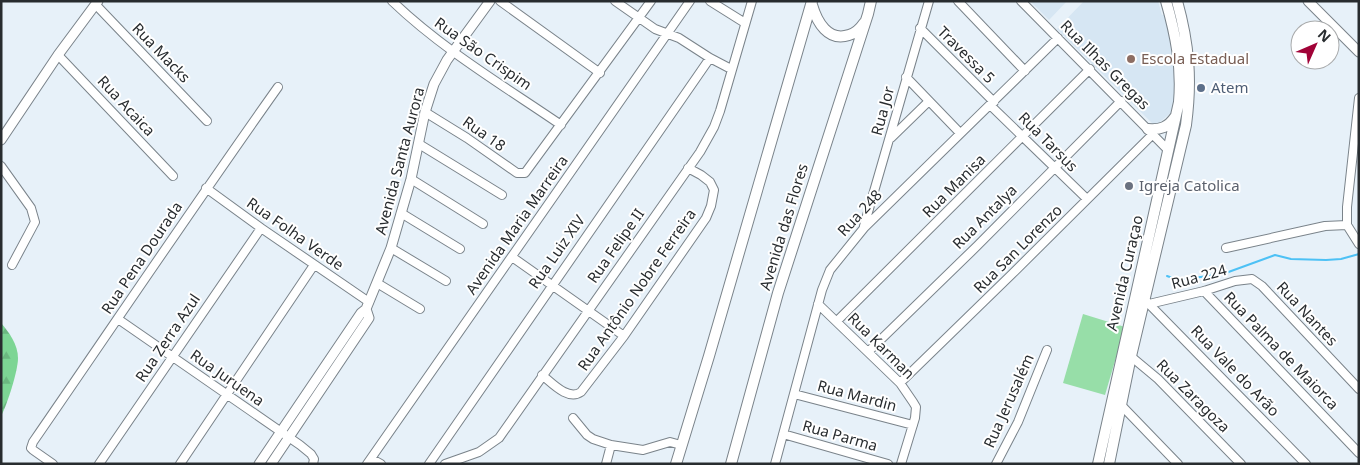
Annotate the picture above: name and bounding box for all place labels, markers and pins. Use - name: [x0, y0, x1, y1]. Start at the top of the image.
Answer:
- place label: Escola Estadual: [1141, 48, 1249, 68]
- marker: Escola Estadual: [1125, 53, 1137, 65]
- place label: Atem: [1211, 77, 1249, 97]
- marker: Atem: [1195, 82, 1207, 94]
- place label: Igreja Catolica: [1139, 175, 1240, 195]
- marker: Igreja Catolica: [1123, 180, 1135, 192]

